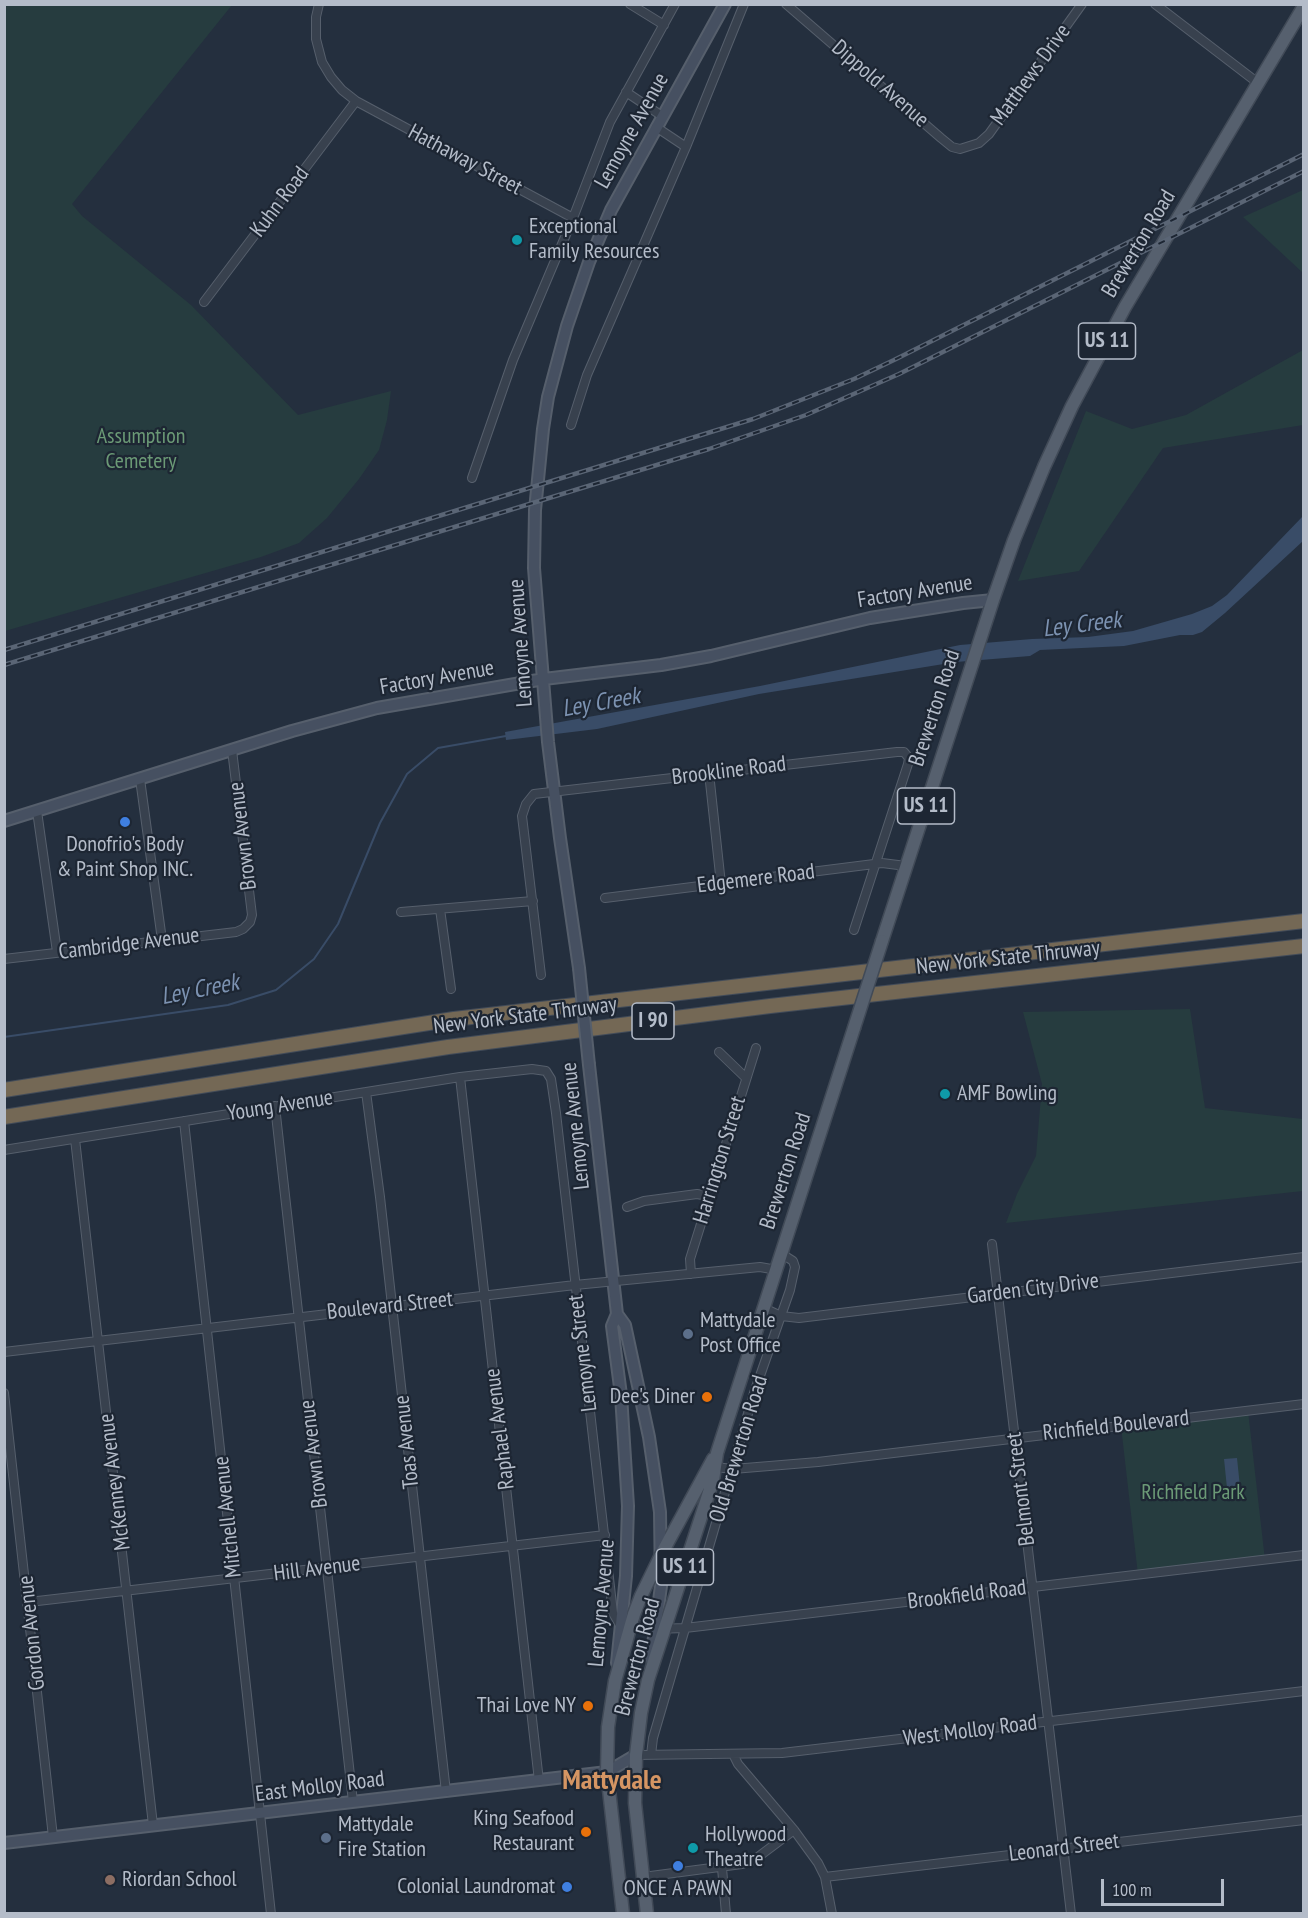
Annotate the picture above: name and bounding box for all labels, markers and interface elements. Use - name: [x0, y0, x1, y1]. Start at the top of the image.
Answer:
- street label: Matthews Drive: [985, 19, 1077, 131]
- street label: Dippold Avenue: [826, 35, 934, 133]
- street label: Lemoyne Avenue: [589, 69, 675, 193]
- street label: Hathaway Street: [403, 119, 527, 201]
- street label: Kuhn Road: [245, 162, 315, 242]
- street label: Brewerton Road: [1097, 185, 1181, 303]
- place label: Exceptional Family Resources: [529, 214, 659, 266]
- marker: Exceptional Family Resources: [510, 233, 524, 247]
- road number: US 11: [1078, 323, 1136, 359]
- park label: Assumption Cemetery: [97, 424, 185, 476]
- street label: Factory Avenue: [856, 570, 974, 614]
- street label: Lemoyne Avenue: [503, 578, 539, 708]
- water label: Ley Creek: [1041, 606, 1123, 644]
- street label: Brewerton Road: [904, 646, 966, 770]
- street label: Factory Avenue: [378, 655, 496, 701]
- water label: Ley Creek: [560, 682, 642, 724]
- street label: Brookline Road: [670, 751, 788, 791]
- street label: Brown Avenue: [223, 780, 263, 892]
- road number: US 11: [898, 788, 954, 824]
- marker: Donofrio's Body & Paint Shop INC.: [118, 815, 132, 829]
- place label: Donofrio's Body & Paint Shop INC.: [57, 832, 193, 884]
- street label: Edgemere Road: [696, 859, 816, 899]
- street label: Cambridge Avenue: [57, 922, 201, 966]
- street label: New York State Thruway: [915, 935, 1101, 981]
- water label: Ley Creek: [159, 968, 241, 1012]
- street label: New York State Thruway: [432, 992, 618, 1040]
- road number: I 90: [632, 1003, 674, 1039]
- street label: Lemoyne Avenue: [556, 1061, 596, 1191]
- place label: AMF Bowling: [957, 1081, 1057, 1107]
- street label: Young Avenue: [225, 1085, 335, 1127]
- marker: AMF Bowling: [938, 1087, 952, 1101]
- street label: Harrington Street: [688, 1093, 752, 1227]
- street label: Brewerton Road: [755, 1109, 817, 1233]
- street label: Garden City Drive: [966, 1268, 1100, 1310]
- street label: Boulevard Street: [326, 1286, 454, 1326]
- street label: Lemoyne Street: [563, 1293, 603, 1413]
- place label: Mattydale Post Office: [700, 1308, 781, 1360]
- marker: Mattydale Post Office: [681, 1327, 695, 1341]
- street label: Raphael Avenue: [479, 1367, 521, 1491]
- street label: Old Brewerton Road: [704, 1372, 774, 1526]
- place label: Dee's Diner: [610, 1384, 695, 1410]
- marker: Dee's Diner: [700, 1390, 714, 1404]
- street label: Toas Avenue: [389, 1394, 425, 1490]
- street label: Brown Avenue: [294, 1398, 334, 1510]
- street label: Richfield Boulevard: [1042, 1405, 1190, 1447]
- street label: McKenney Avenue: [94, 1412, 136, 1552]
- street label: Belmont Street: [1001, 1431, 1041, 1547]
- street label: Mitchell Avenue: [209, 1455, 247, 1579]
- park label: Richfield Park: [1141, 1480, 1245, 1506]
- street label: Lemoyne Avenue: [583, 1538, 621, 1668]
- road number: US 11: [656, 1549, 714, 1585]
- street label: Hill Avenue: [272, 1551, 362, 1587]
- street label: Gordon Avenue: [13, 1574, 51, 1692]
- street label: Brookfield Road: [906, 1575, 1028, 1615]
- street label: Brewerton Road: [610, 1595, 666, 1719]
- place label: Thai Love NY: [477, 1693, 576, 1719]
- marker: Thai Love NY: [581, 1699, 595, 1713]
- street label: West Molloy Road: [902, 1710, 1038, 1752]
- district label: Mattydale: [562, 1764, 662, 1798]
- street label: East Molloy Road: [254, 1766, 386, 1808]
- place label: King Seafood Restaurant: [473, 1806, 574, 1858]
- place label: Mattydale Fire Station: [338, 1812, 426, 1864]
- place label: Hollywood Theatre: [705, 1822, 786, 1874]
- marker: King Seafood Restaurant: [579, 1825, 593, 1839]
- street label: Leonard Street: [1007, 1828, 1121, 1868]
- marker: Mattydale Fire Station: [319, 1831, 333, 1845]
- marker: Hollywood Theatre: [686, 1841, 700, 1855]
- marker: ONCE A PAWN: [671, 1859, 685, 1873]
- place label: Riordan School: [122, 1867, 237, 1893]
- scale bar: [1104, 1867, 1227, 1905]
- marker: Riordan School: [103, 1873, 117, 1887]
- place label: Colonial Laundromat: [397, 1874, 555, 1900]
- place label: ONCE A PAWN: [624, 1876, 732, 1902]
- text: 100 m: [1112, 1878, 1152, 1901]
- marker: Colonial Laundromat: [560, 1880, 574, 1894]

